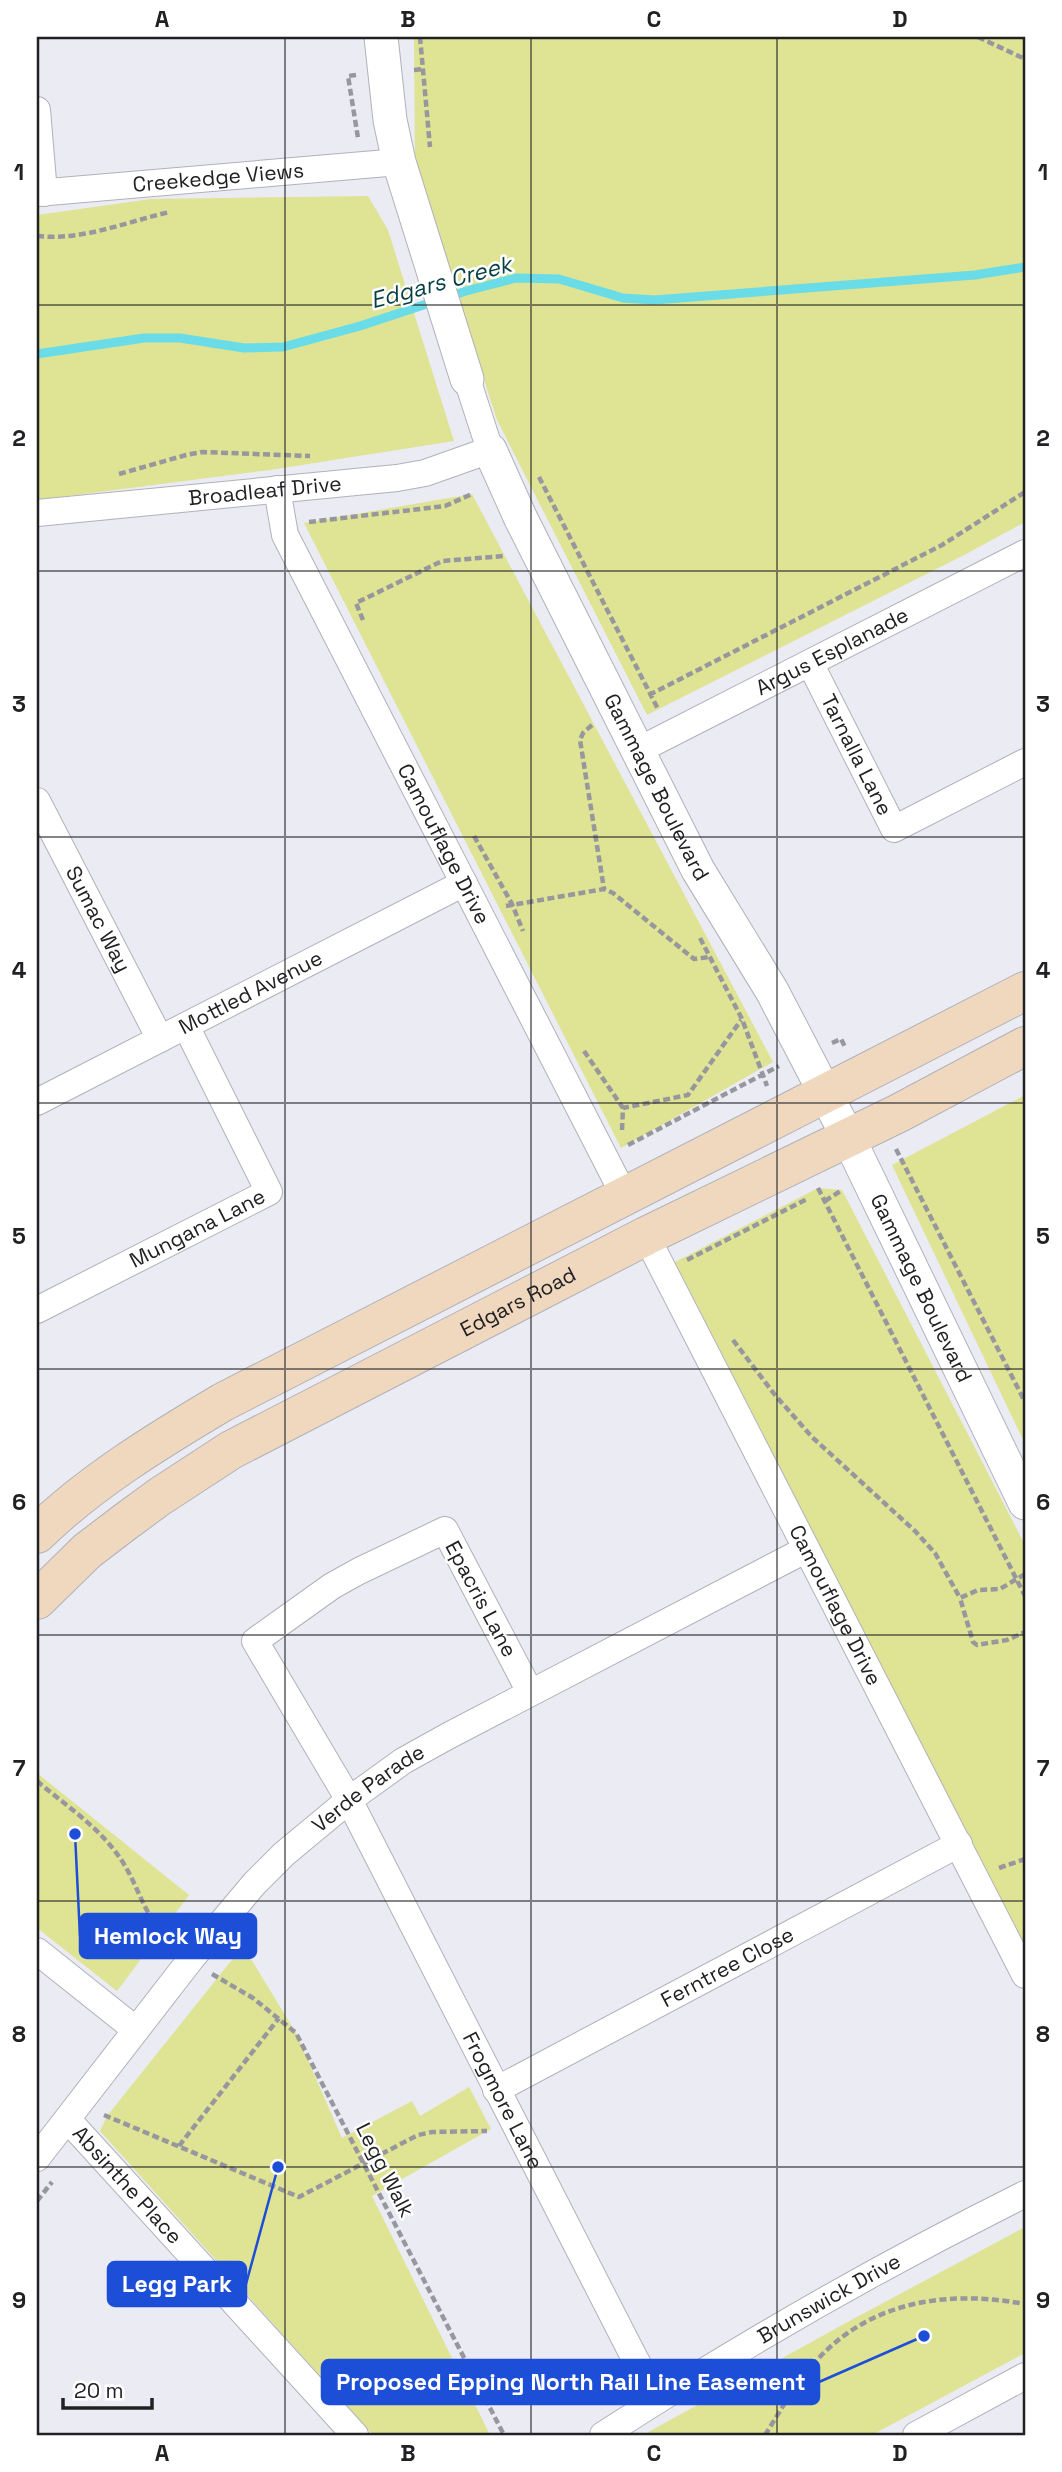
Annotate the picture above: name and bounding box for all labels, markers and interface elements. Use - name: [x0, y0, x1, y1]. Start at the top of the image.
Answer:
- text: A: [155, 4, 170, 34]
- text: B: [400, 4, 416, 34]
- text: C: [647, 4, 661, 34]
- text: D: [892, 4, 908, 34]
- street label: Creekedge Views: [132, 156, 305, 198]
- text: 1: [14, 157, 24, 187]
- text: 1: [1038, 157, 1048, 187]
- water label: Edgars Creek: [367, 248, 517, 315]
- text: 2: [12, 423, 26, 453]
- text: 2: [1036, 423, 1050, 453]
- street label: Broadleaf Drive: [187, 469, 343, 511]
- street label: Argus Esplanade: [751, 601, 913, 701]
- text: 3: [12, 689, 26, 719]
- street label: Gammage Boulevard: [598, 689, 715, 886]
- text: 3: [1036, 689, 1050, 719]
- street label: Tarnalla Lane: [815, 690, 899, 820]
- street label: Camouflage Drive: [392, 759, 497, 929]
- street label: Sumac Way: [60, 861, 137, 977]
- street label: Mottled Avenue: [174, 944, 327, 1040]
- text: 4: [12, 955, 27, 985]
- text: 4: [1036, 955, 1051, 985]
- street label: Mungana Lane: [125, 1182, 270, 1274]
- street label: Gammage Boulevard: [864, 1189, 979, 1387]
- text: 5: [12, 1221, 26, 1251]
- text: 5: [1036, 1221, 1050, 1251]
- street label: Edgars Road: [455, 1260, 580, 1343]
- text: 6: [12, 1487, 26, 1517]
- text: 6: [1036, 1487, 1050, 1517]
- street label: Camouflage Drive: [783, 1520, 888, 1690]
- street label: Epacris Lane: [439, 1536, 523, 1662]
- street label: Verde Parade: [306, 1738, 429, 1838]
- text: 7: [13, 1753, 26, 1783]
- text: 7: [1037, 1753, 1050, 1783]
- callout: Hemlock Way: [80, 1914, 256, 1958]
- street label: Ferntree Close: [656, 1920, 798, 2013]
- text: Hemlock Way: [94, 1921, 242, 1951]
- text: 8: [12, 2019, 26, 2049]
- text: 8: [1036, 2019, 1050, 2049]
- street label: Frogmore Lane: [457, 2027, 550, 2173]
- street label: Legg Walk: [350, 2118, 421, 2222]
- street label: Absinthe Place: [67, 2120, 188, 2249]
- street label: Brunswick Drive: [752, 2247, 905, 2349]
- callout: Legg Park: [108, 2262, 246, 2306]
- text: Legg Park: [122, 2269, 232, 2299]
- text: 9: [12, 2285, 26, 2315]
- text: 9: [1036, 2285, 1050, 2315]
- callout: Proposed Epping North Rail Line Easement: [322, 2360, 819, 2404]
- scale bar: [63, 2367, 152, 2411]
- text: Proposed Epping North Rail Line Easement: [336, 2367, 806, 2397]
- text: 20 m: [74, 2377, 124, 2404]
- text: A: [155, 2438, 170, 2468]
- text: B: [400, 2438, 416, 2468]
- text: C: [647, 2438, 661, 2468]
- text: D: [892, 2438, 908, 2468]

